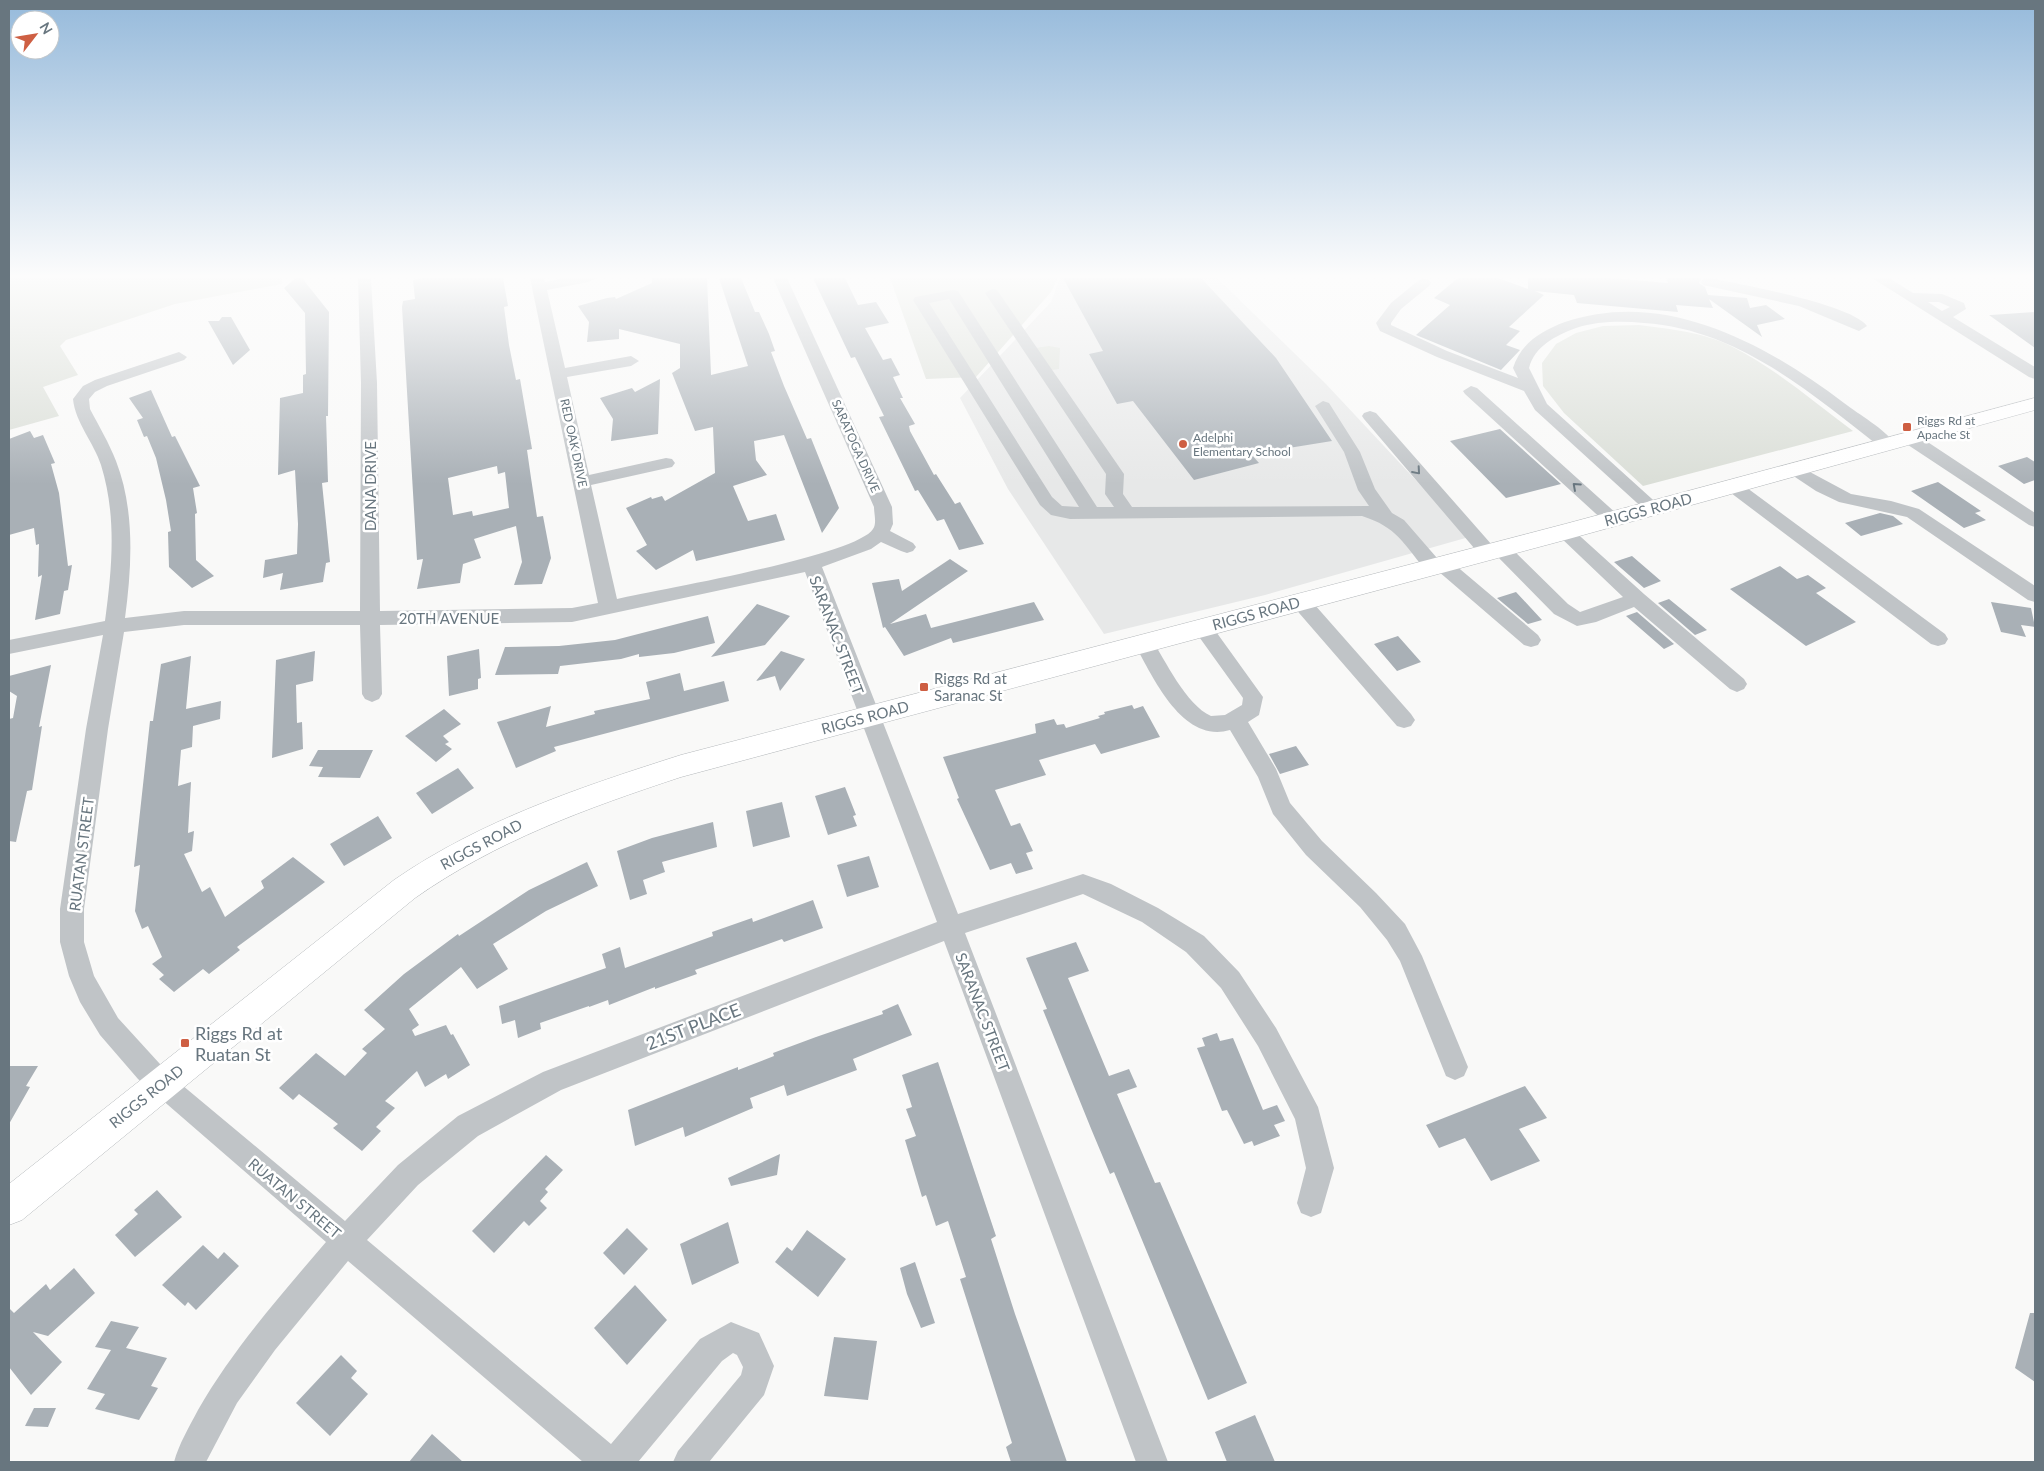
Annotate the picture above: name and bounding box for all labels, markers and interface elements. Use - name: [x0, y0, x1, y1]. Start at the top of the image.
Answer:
- north arrow: [10, 10, 60, 60]
- text: N: [37, 19, 57, 37]
- street label: RED OAK DRIVE: [557, 397, 591, 489]
- street label: SARATOGA DRIVE: [829, 397, 883, 495]
- place label: Riggs Rd at Apache St: [1917, 413, 1976, 442]
- marker: Riggs Rd at Apache St: [1901, 421, 1913, 433]
- place label: Adelphi Elementary School: [1193, 430, 1291, 459]
- marker: Adelphi Elementary School: [1177, 438, 1189, 450]
- street label: DANA DRIVE: [361, 441, 379, 531]
- one-way arrow: [1411, 465, 1420, 474]
- one-way arrow: [1572, 483, 1581, 492]
- street label: RIGGS ROAD: [1602, 489, 1694, 529]
- street label: SARANAC STREET: [806, 573, 868, 697]
- street label: RIGGS ROAD: [1210, 593, 1302, 633]
- street label: 20TH AVENUE: [399, 609, 499, 627]
- place label: Riggs Rd at Saranac St: [934, 669, 1007, 704]
- marker: Riggs Rd at Saranac St: [918, 681, 930, 693]
- street label: RIGGS ROAD: [819, 697, 911, 737]
- street label: RUATAN STREET: [65, 796, 97, 912]
- street label: RIGGS ROAD: [437, 815, 525, 873]
- street label: SARANAC STREET: [952, 950, 1014, 1074]
- street label: 21ST PLACE: [643, 998, 743, 1054]
- place label: Riggs Rd at Ruatan St: [195, 1022, 283, 1065]
- marker: Riggs Rd at Ruatan St: [179, 1037, 191, 1049]
- street label: RIGGS ROAD: [105, 1061, 187, 1131]
- street label: RUATAN STREET: [245, 1154, 345, 1242]

